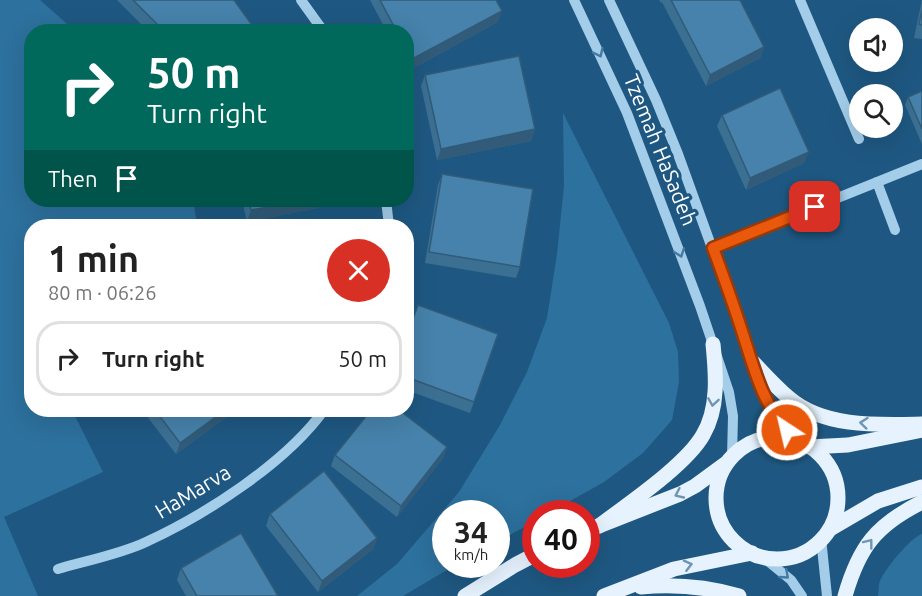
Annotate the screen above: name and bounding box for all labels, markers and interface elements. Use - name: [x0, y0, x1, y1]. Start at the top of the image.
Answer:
- map controls: [849, 18, 903, 138]
- button: sound: [849, 18, 903, 72]
- one-way arrow: [591, 46, 603, 57]
- icon: right: [48, 48, 126, 126]
- text: 50 m: [147, 49, 241, 96]
- street label: Tzemah HaSadeh: [620, 70, 702, 229]
- button: search: [849, 84, 903, 138]
- text: Turn right: [147, 98, 267, 128]
- icon: arrive: [110, 162, 143, 195]
- text: Then: [48, 166, 98, 191]
- pin: [789, 181, 840, 232]
- icon: arrive: [798, 190, 831, 223]
- text: 1 min: [48, 238, 139, 279]
- button: close: [327, 239, 390, 302]
- one-way arrow: [673, 247, 686, 258]
- text: 80 m · 06:26: [48, 281, 157, 304]
- icon: right: [51, 342, 84, 375]
- text: Turn right: [102, 346, 204, 371]
- text: 50 m: [338, 346, 387, 371]
- one-way arrow: [708, 397, 720, 407]
- position arrow: [755, 398, 819, 462]
- one-way arrow: [859, 417, 868, 430]
- street label: HaMarva: [150, 459, 235, 523]
- one-way arrow: [674, 487, 685, 499]
- speed limit sign: 40: [522, 500, 600, 578]
- text: 34: [454, 515, 488, 549]
- one-way arrow: [861, 539, 872, 550]
- text: km/h: [454, 546, 488, 563]
- one-way arrow: [683, 560, 693, 573]
- one-way arrow: [778, 568, 788, 579]

